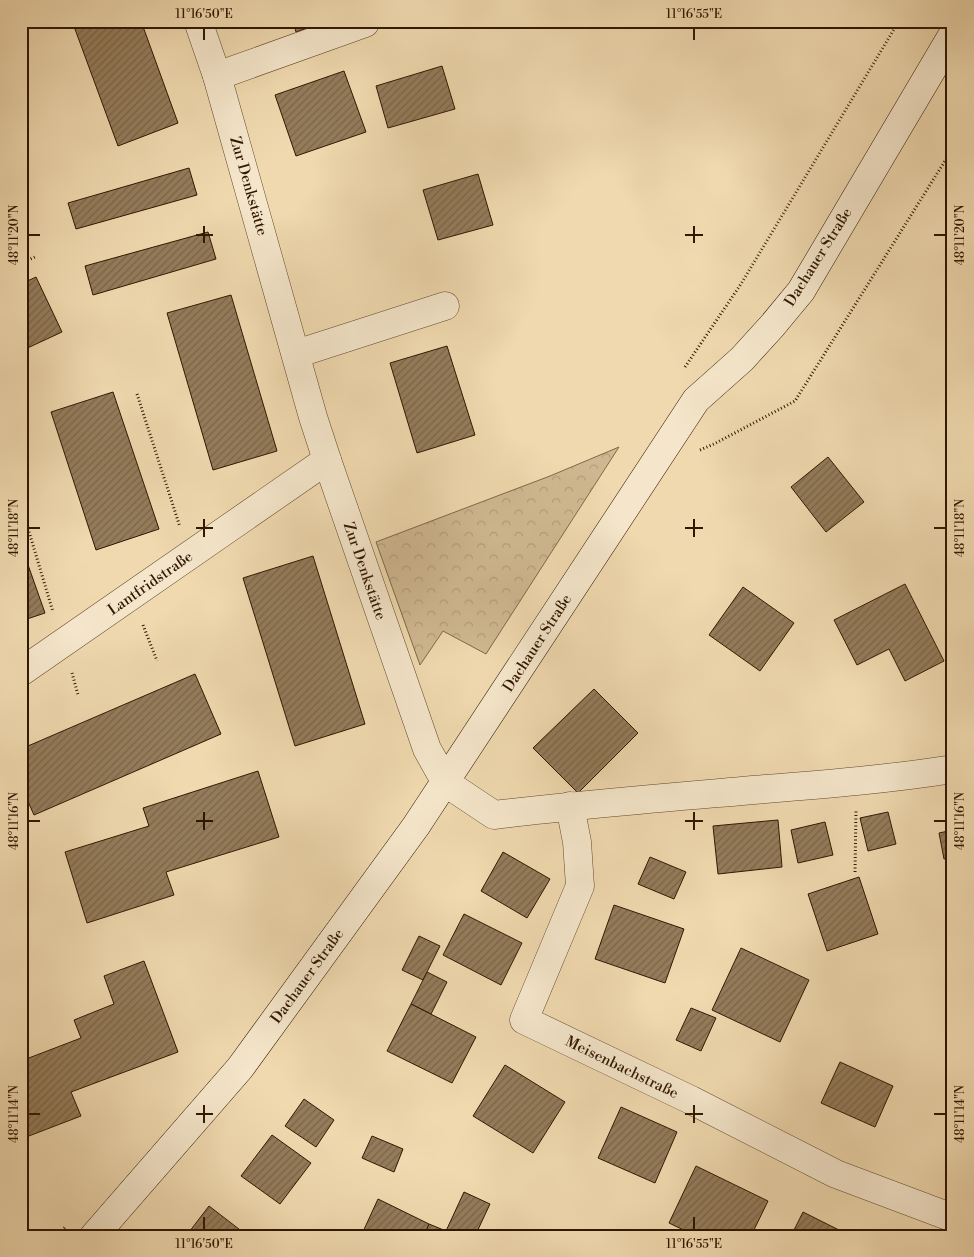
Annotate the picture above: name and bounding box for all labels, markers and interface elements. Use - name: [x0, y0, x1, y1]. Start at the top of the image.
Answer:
- text: 11°16'50"E: [175, 7, 233, 22]
- text: 11°16'55"E: [666, 7, 722, 22]
- street label: Zur Denkstätte: [225, 134, 272, 238]
- street label: Dachauer Straße: [780, 204, 856, 310]
- text: 48°11'20"N: [7, 205, 22, 265]
- text: 48°11'20"N: [953, 205, 968, 265]
- text: 48°11'18"N: [7, 499, 22, 557]
- text: 48°11'18"N: [953, 499, 968, 557]
- street label: Zur Denkstätte: [339, 520, 390, 623]
- street label: Lantfridstraße: [104, 547, 196, 620]
- street label: Dachauer Straße: [499, 591, 576, 696]
- text: 48°11'16"N: [7, 792, 22, 850]
- text: 48°11'16"N: [953, 792, 968, 850]
- street label: Dachauer Straße: [267, 925, 348, 1028]
- street label: Meisenbachstraße: [562, 1032, 681, 1103]
- text: 48°11'14"N: [7, 1085, 22, 1143]
- text: 48°11'14"N: [953, 1085, 968, 1143]
- text: 11°16'50"E: [175, 1237, 233, 1252]
- text: 11°16'55"E: [666, 1237, 722, 1252]

